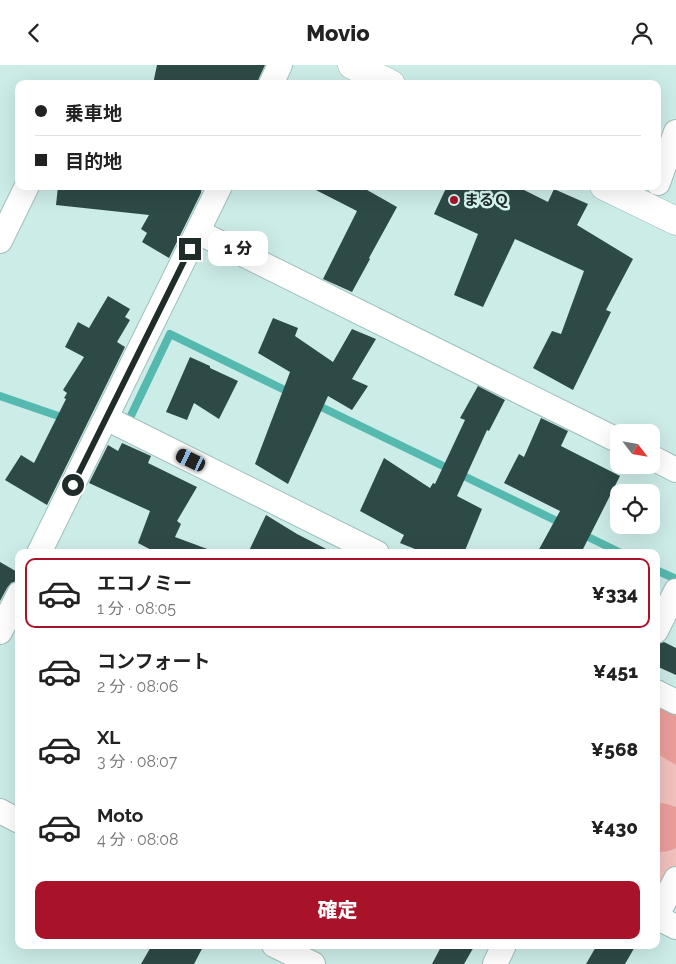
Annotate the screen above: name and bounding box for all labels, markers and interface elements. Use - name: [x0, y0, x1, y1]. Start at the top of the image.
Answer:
- icon: back: [20, 19, 48, 47]
- icon: person: [628, 19, 656, 47]
- text: Movio: [306, 20, 370, 46]
- text: 乗車地: [65, 102, 122, 124]
- text: 目的地: [65, 150, 122, 172]
- place label: まるＱ: [464, 191, 509, 209]
- marker: まるＱ: [448, 194, 460, 206]
- callout: 1 分: [208, 231, 268, 267]
- route end: [179, 238, 201, 260]
- text: 1 分: [224, 239, 252, 258]
- north arrow: [610, 424, 660, 474]
- map controls: [610, 424, 660, 534]
- car: [174, 447, 207, 473]
- route start: [62, 474, 84, 496]
- button: locate: [610, 484, 660, 534]
- icon: car: [37, 571, 82, 616]
- text: エコノミー: [97, 572, 192, 594]
- text: ¥334: [592, 582, 638, 604]
- text: 1 分 · 08:05: [97, 599, 176, 618]
- icon: car: [37, 649, 82, 694]
- text: コンフォート: [97, 650, 210, 672]
- text: ¥451: [593, 660, 638, 682]
- text: 2 分 · 08:06: [97, 677, 178, 696]
- text: XL: [97, 726, 120, 748]
- icon: car: [37, 727, 82, 772]
- text: ¥568: [591, 738, 638, 760]
- text: 3 分 · 08:07: [97, 752, 177, 771]
- text: Moto: [97, 804, 143, 826]
- icon: car: [37, 805, 82, 850]
- text: ¥430: [591, 816, 638, 838]
- text: 4 分 · 08:08: [97, 830, 179, 849]
- button: 確定: [35, 881, 640, 939]

